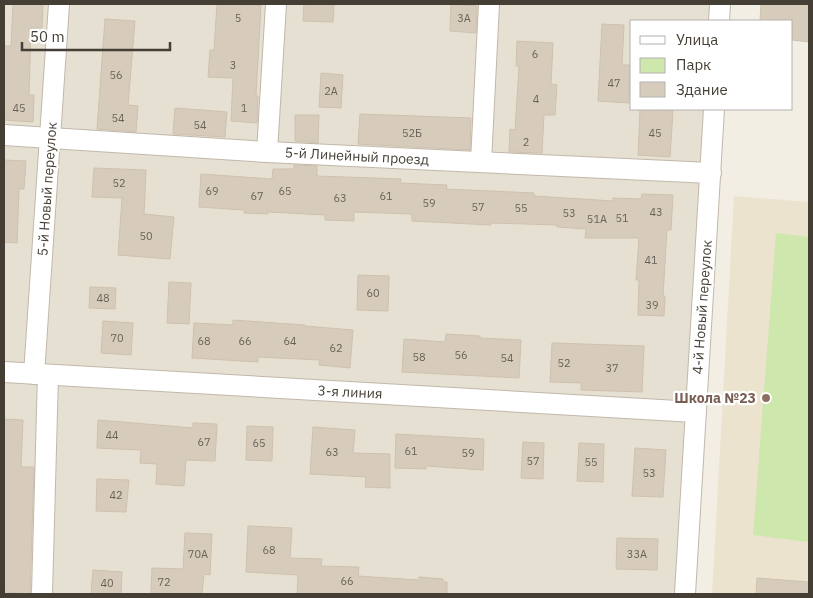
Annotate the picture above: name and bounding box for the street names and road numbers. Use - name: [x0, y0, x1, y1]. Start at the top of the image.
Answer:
- street label: 5-й Новый переулок: [33, 121, 61, 257]
- street label: 5-й Линейный проезд: [284, 143, 430, 169]
- street label: 4-й Новый переулок: [688, 239, 716, 375]
- street label: 3-я линия: [317, 381, 383, 403]

